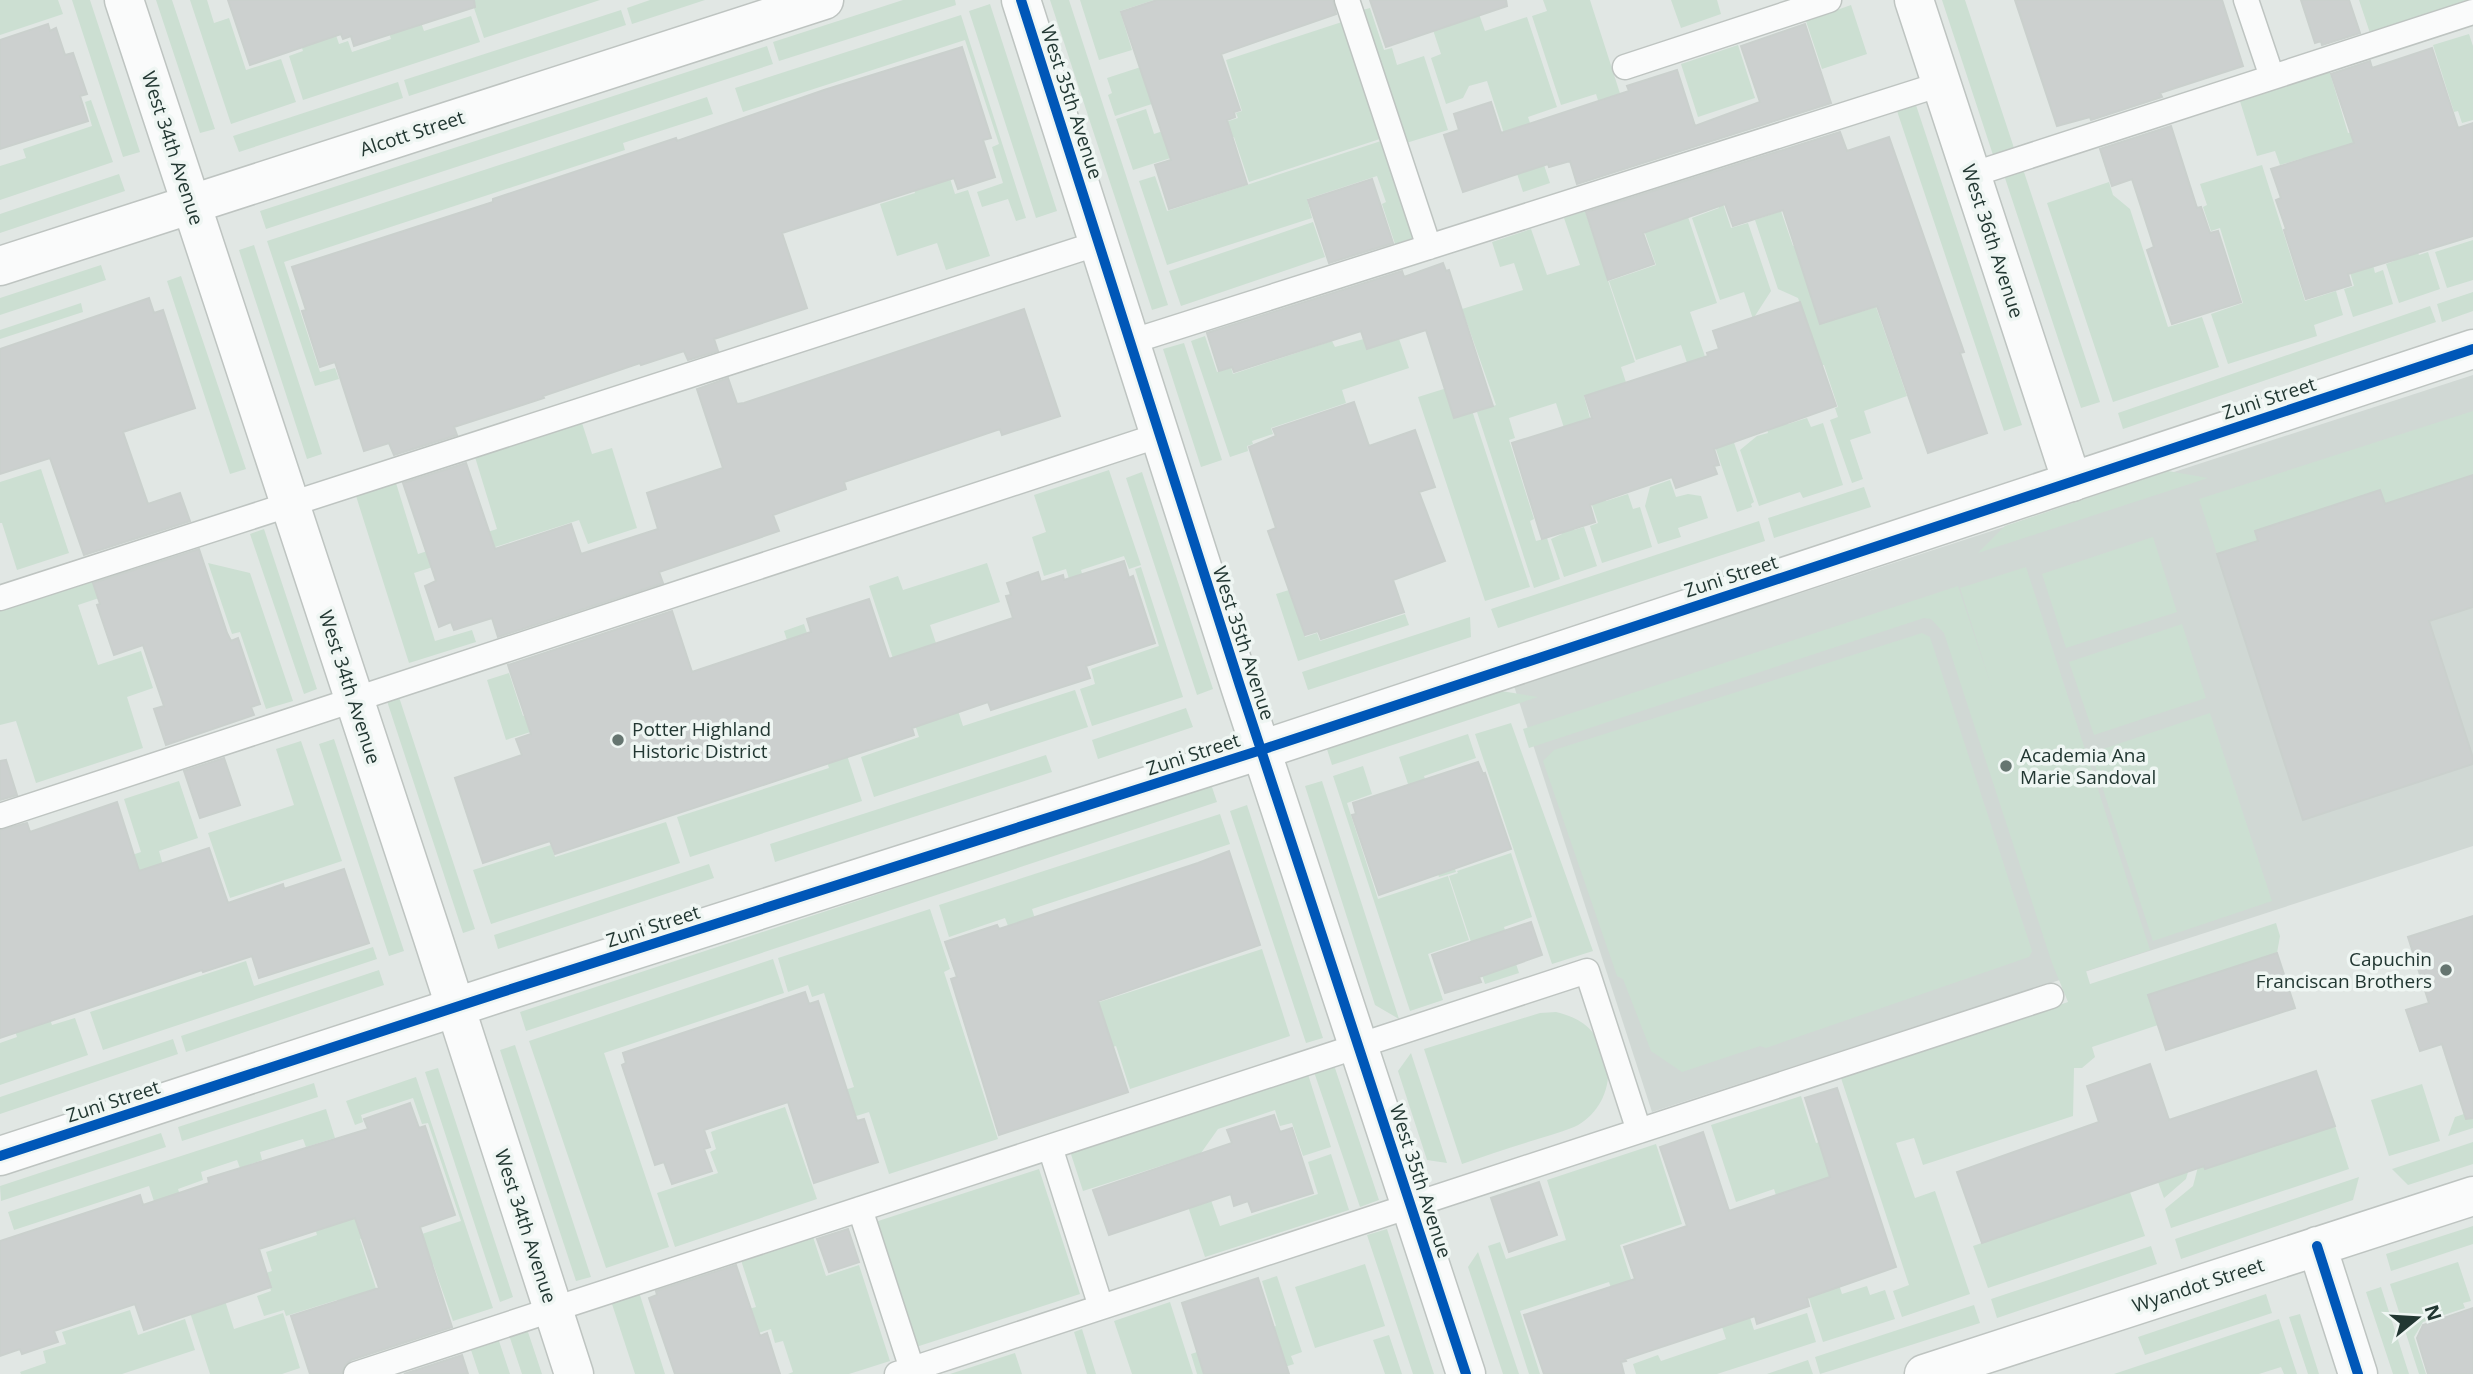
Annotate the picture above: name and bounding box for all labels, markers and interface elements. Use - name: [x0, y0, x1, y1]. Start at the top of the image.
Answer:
- street label: West 35th Avenue: [1035, 22, 1109, 182]
- street label: West 34th Avenue: [136, 68, 210, 228]
- street label: Alcott Street: [356, 104, 468, 162]
- street label: West 36th Avenue: [1956, 161, 2030, 321]
- street label: Zuni Street: [2219, 371, 2319, 425]
- street label: Zuni Street: [1681, 549, 1781, 603]
- street label: West 35th Avenue: [1207, 563, 1281, 723]
- street label: West 34th Avenue: [313, 607, 387, 767]
- place label: Potter Highland Historic District: [632, 716, 771, 764]
- street label: Zuni Street: [1143, 727, 1243, 781]
- marker: Potter Highland Historic District: [610, 732, 626, 748]
- place label: Academia Ana Marie Sandoval: [2020, 742, 2156, 790]
- marker: Academia Ana Marie Sandoval: [1998, 758, 2014, 774]
- street label: Zuni Street: [603, 899, 703, 953]
- place label: Capuchin Franciscan Brothers: [2256, 946, 2432, 994]
- marker: Capuchin Franciscan Brothers: [2438, 962, 2454, 978]
- street label: Zuni Street: [63, 1074, 163, 1128]
- street label: West 35th Avenue: [1384, 1101, 1458, 1261]
- street label: West 34th Avenue: [489, 1146, 563, 1306]
- street label: Wyandot Street: [2129, 1251, 2267, 1319]
- north arrow: [2382, 1283, 2452, 1353]
- text: N: [2418, 1301, 2448, 1324]

